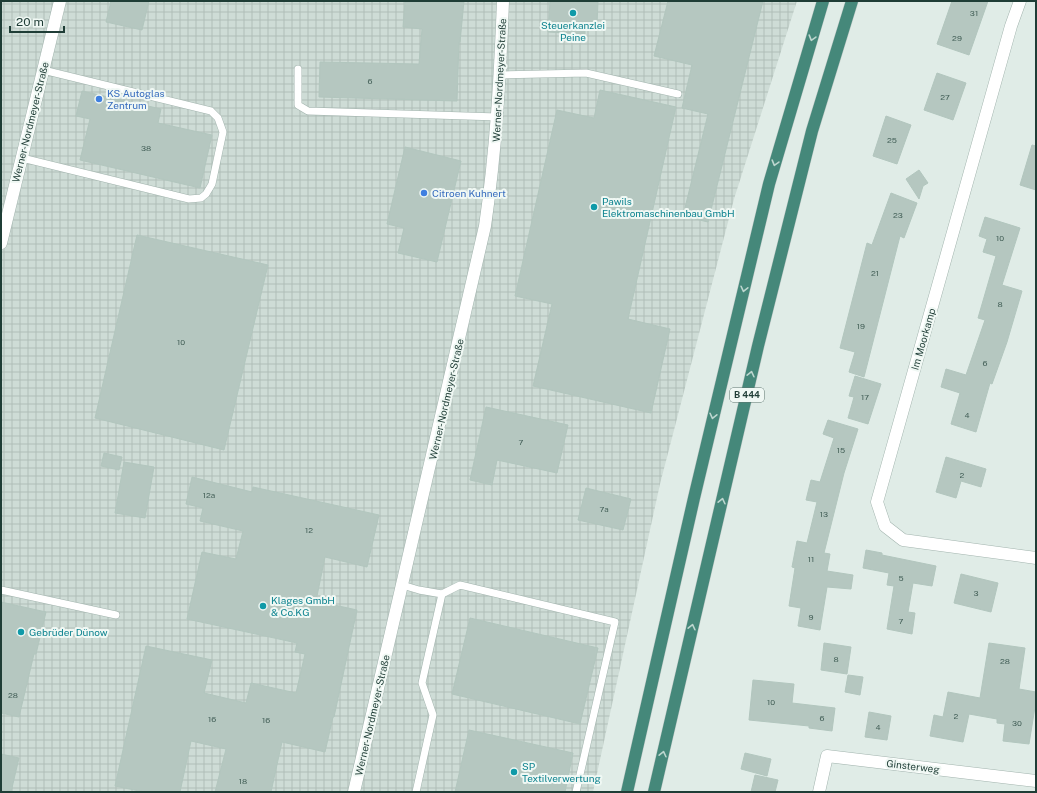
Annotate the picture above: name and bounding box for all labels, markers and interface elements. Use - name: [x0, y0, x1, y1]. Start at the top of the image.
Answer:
- scale bar: [10, 8, 64, 34]
- marker: Steuerkanzlei Peine: [568, 8, 578, 18]
- house number: 31: [970, 8, 978, 18]
- text: 20 m: [16, 15, 44, 29]
- street label: Werner-Nordmeyer-Straße: [490, 18, 508, 142]
- place label: Steuerkanzlei Peine: [541, 19, 605, 43]
- house number: 29: [952, 33, 962, 43]
- one-way arrow: [808, 35, 817, 42]
- street label: Werner-Nordmeyer-Straße: [9, 60, 51, 183]
- house number: 6: [368, 76, 373, 86]
- place label: KS Autoglas Zentrum: [107, 87, 165, 111]
- house number: 27: [940, 92, 950, 102]
- marker: KS Autoglas Zentrum: [94, 94, 104, 104]
- house number: 25: [887, 135, 897, 145]
- house number: 38: [141, 143, 151, 153]
- one-way arrow: [771, 159, 780, 166]
- place label: Citroen Kuhnert: [432, 187, 506, 199]
- marker: Citroen Kuhnert: [419, 188, 429, 198]
- place label: Pawils Elektromaschinenbau GmbH: [602, 195, 735, 219]
- marker: Pawils Elektromaschinenbau GmbH: [589, 202, 599, 212]
- house number: 23: [893, 210, 903, 220]
- house number: 10: [996, 233, 1004, 243]
- house number: 21: [871, 268, 879, 278]
- one-way arrow: [740, 286, 748, 292]
- house number: 8: [997, 299, 1003, 309]
- street label: Im Moorkamp: [908, 307, 938, 371]
- house number: 19: [857, 321, 865, 331]
- house number: 10: [177, 337, 185, 347]
- street label: Werner-Nordmeyer-Straße: [426, 337, 466, 461]
- house number: 6: [983, 358, 988, 368]
- one-way arrow: [747, 371, 755, 377]
- road number: B 444: [730, 388, 764, 402]
- house number: 17: [861, 392, 869, 402]
- house number: 4: [964, 410, 970, 420]
- one-way arrow: [710, 412, 718, 419]
- house number: 7: [519, 437, 524, 447]
- house number: 15: [837, 445, 845, 455]
- house number: 2: [960, 470, 965, 480]
- house number: 12a: [203, 490, 215, 500]
- one-way arrow: [717, 498, 725, 504]
- house number: 7a: [599, 504, 609, 514]
- house number: 13: [820, 509, 828, 519]
- house number: 12: [305, 525, 313, 535]
- house number: 11: [808, 554, 814, 564]
- house number: 5: [898, 573, 904, 583]
- house number: 3: [973, 588, 979, 598]
- place label: Klages GmbH & Co.KG: [271, 594, 335, 618]
- marker: Klages GmbH & Co.KG: [258, 601, 268, 611]
- house number: 9: [809, 612, 814, 622]
- house number: 7: [899, 616, 904, 626]
- one-way arrow: [688, 624, 696, 631]
- place label: Gebrüder Dünow: [29, 626, 108, 638]
- marker: Gebrüder Dünow: [16, 627, 26, 637]
- street label: Werner-Nordmeyer-Straße: [352, 653, 392, 777]
- house number: 8: [833, 654, 839, 664]
- house number: 28: [1000, 656, 1010, 666]
- house number: 28: [8, 690, 18, 700]
- house number: 10: [767, 697, 775, 707]
- house number: 2: [954, 711, 959, 721]
- house number: 6: [820, 713, 825, 723]
- house number: 16: [208, 714, 216, 724]
- house number: 16: [262, 715, 270, 725]
- house number: 30: [1012, 718, 1022, 728]
- house number: 4: [875, 722, 881, 732]
- one-way arrow: [658, 751, 666, 757]
- street label: Ginsterweg: [886, 757, 940, 775]
- place label: SP Textilverwertung: [522, 760, 601, 784]
- marker: SP Textilverwertung: [509, 767, 519, 777]
- house number: 18: [239, 776, 247, 786]

